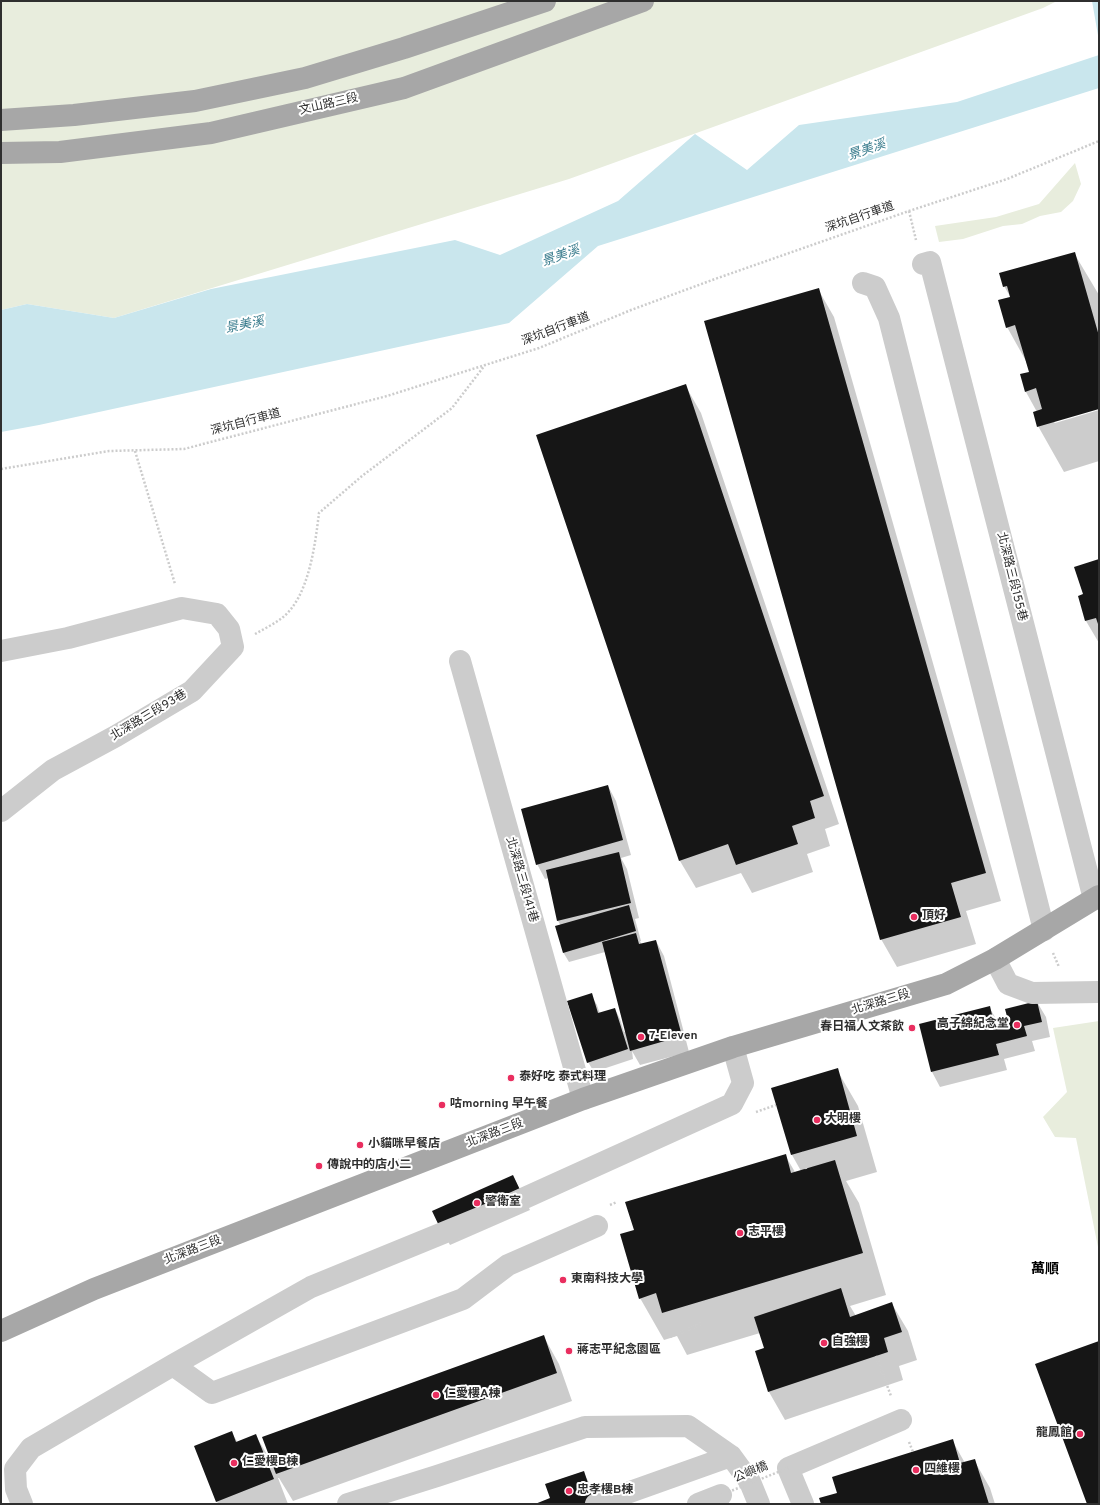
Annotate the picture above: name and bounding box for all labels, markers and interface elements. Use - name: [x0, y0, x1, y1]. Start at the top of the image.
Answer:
- street label: 文山路三段: [298, 91, 360, 119]
- water label: 景美溪: [846, 137, 888, 165]
- street label: 深坑自行車道: [824, 199, 896, 237]
- water label: 景美溪: [540, 243, 582, 271]
- street label: 深坑自行車道: [520, 310, 592, 350]
- water label: 景美溪: [224, 315, 266, 337]
- street label: 深坑自行車道: [209, 407, 283, 439]
- street label: 北深路三段155巷: [993, 531, 1029, 623]
- street label: 北深路三段93巷: [108, 688, 190, 744]
- street label: 北深路三段141巷: [502, 836, 540, 924]
- place label: 頂好: [922, 910, 946, 924]
- marker: 頂好: [909, 912, 919, 922]
- street label: 北深路三段: [850, 987, 912, 1019]
- place label: 高子綿紀念堂: [937, 1018, 1009, 1032]
- marker: 高子綿紀念堂: [1012, 1020, 1022, 1030]
- place label: 春日福人文茶飲: [820, 1021, 904, 1035]
- marker: 春日福人文茶飲: [907, 1023, 917, 1033]
- place label: 7-Eleven: [649, 1030, 698, 1044]
- marker: 7-Eleven: [636, 1032, 646, 1042]
- place label: 泰好吃 泰式料理: [519, 1071, 606, 1085]
- marker: 泰好吃 泰式料理: [506, 1073, 516, 1083]
- place label: 咕morning 早午餐: [450, 1098, 548, 1112]
- marker: 咕morning 早午餐: [437, 1100, 447, 1110]
- place label: 大明樓: [825, 1113, 861, 1127]
- marker: 大明樓: [812, 1115, 822, 1125]
- street label: 北深路三段: [464, 1117, 526, 1151]
- place label: 小貓咪早餐店: [368, 1138, 440, 1152]
- marker: 小貓咪早餐店: [355, 1140, 365, 1150]
- place label: 傳說中的店小二: [327, 1159, 411, 1173]
- marker: 傳說中的店小二: [314, 1161, 324, 1171]
- place label: 警衛室: [485, 1196, 521, 1210]
- marker: 警衛室: [472, 1198, 482, 1208]
- place label: 志平樓: [748, 1226, 784, 1240]
- marker: 志平樓: [735, 1228, 745, 1238]
- street label: 北深路三段: [162, 1234, 224, 1268]
- district label: 萬順: [1031, 1262, 1059, 1278]
- place label: 東南科技大學: [571, 1273, 643, 1287]
- marker: 東南科技大學: [558, 1275, 568, 1285]
- place label: 自強樓: [832, 1336, 868, 1350]
- marker: 自強樓: [819, 1338, 829, 1348]
- place label: 蔣志平紀念園區: [577, 1344, 661, 1358]
- marker: 蔣志平紀念園區: [564, 1346, 574, 1356]
- place label: 仁愛樓A棟: [444, 1388, 501, 1402]
- marker: 仁愛樓A棟: [431, 1390, 441, 1400]
- place label: 龍鳳館: [1036, 1427, 1072, 1441]
- marker: 龍鳳館: [1075, 1429, 1085, 1439]
- place label: 仁愛樓B棟: [242, 1456, 298, 1470]
- marker: 仁愛樓B棟: [229, 1458, 239, 1468]
- street label: 公嶼橋: [732, 1460, 770, 1486]
- place label: 四維樓: [924, 1463, 960, 1477]
- marker: 四維樓: [911, 1465, 921, 1475]
- place label: 忠孝樓B棟: [577, 1484, 633, 1498]
- marker: 忠孝樓B棟: [564, 1486, 574, 1496]

